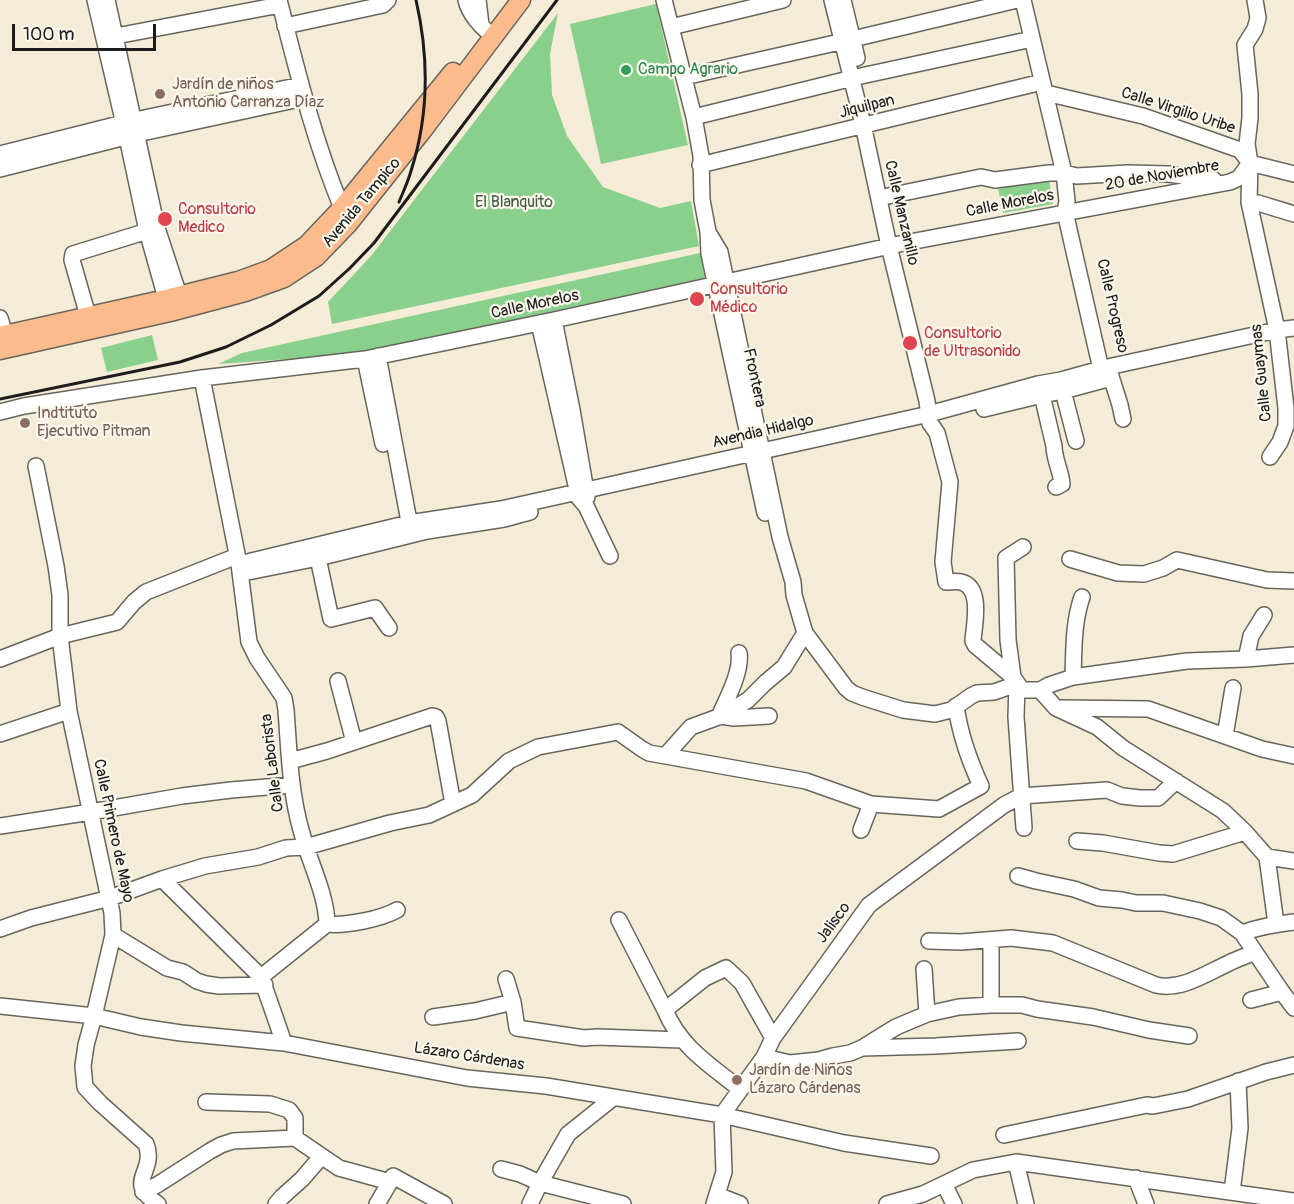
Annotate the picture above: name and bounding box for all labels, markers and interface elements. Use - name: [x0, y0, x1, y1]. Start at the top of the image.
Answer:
- scale bar: [15, 12, 159, 50]
- text: 100 m: [23, 23, 75, 46]
- place label: Campo Agrario: [638, 60, 738, 80]
- marker: Campo Agrario: [619, 63, 633, 77]
- place label: Jardín de niños Antonio Carranza Díaz: [172, 75, 324, 113]
- street label: Calle Virgilio Uribe: [1118, 83, 1238, 139]
- marker: Jardín de niños Antonio Carranza Díaz: [153, 87, 167, 101]
- street label: Jiquilpan: [837, 91, 897, 123]
- street label: Avenida Tampico: [319, 154, 405, 252]
- street label: 20 de Noviembre: [1104, 157, 1220, 195]
- street label: Calle Manzanillo: [880, 159, 922, 267]
- street label: Calle Morelos: [964, 186, 1056, 222]
- park label: El Blanquito: [475, 193, 553, 213]
- place label: Consultorio Medico: [178, 200, 256, 238]
- marker: Consultorio Medico: [156, 210, 174, 228]
- street label: Calle Progreso: [1092, 257, 1132, 355]
- place label: Consultorio Médico: [710, 280, 788, 318]
- street label: Calle Morelos: [489, 286, 581, 324]
- marker: Consultorio Médico: [688, 290, 706, 308]
- street label: Calle Guaymas: [1247, 323, 1277, 423]
- place label: Consultorio de Ultrasonido: [924, 324, 1021, 362]
- marker: Consultorio de Ultrasonido: [901, 334, 919, 352]
- street label: Frontera: [738, 347, 770, 409]
- place label: Indtituto Ejecutivo Pitman: [37, 404, 150, 442]
- street label: Avendia Hidalgo: [710, 411, 816, 453]
- marker: Indtituto Ejecutivo Pitman: [18, 416, 32, 430]
- street label: Calle Laborista: [257, 713, 289, 813]
- street label: Calle Primero de Mayo: [88, 757, 138, 905]
- street label: Jalisco: [813, 899, 855, 947]
- street label: Lázaro Cárdenas: [412, 1039, 526, 1075]
- place label: Jardín de Niños Lázaro Cárdenas: [749, 1061, 861, 1099]
- marker: Jardín de Niños Lázaro Cárdenas: [730, 1073, 744, 1087]

